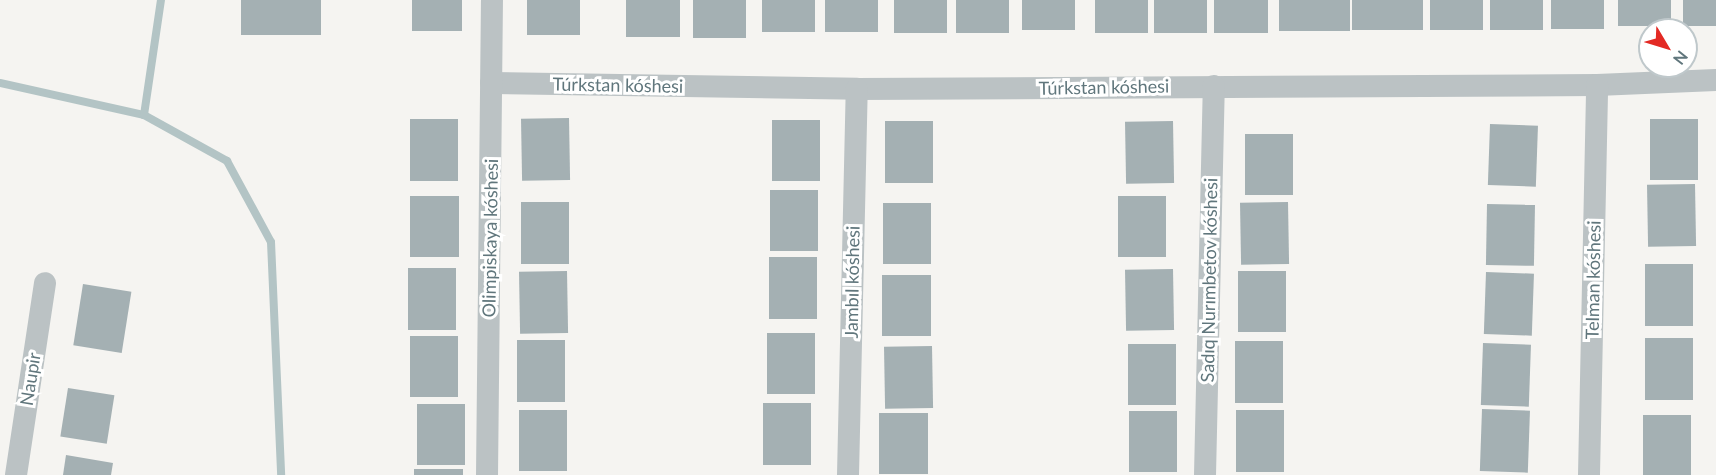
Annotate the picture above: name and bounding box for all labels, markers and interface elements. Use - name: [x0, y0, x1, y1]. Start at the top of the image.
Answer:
- north arrow: [1638, 18, 1698, 78]
- text: N: [1670, 47, 1692, 69]
- street label: Túrkstan kóshesi: [553, 73, 683, 97]
- street label: Túrkstan kóshesi: [1039, 75, 1169, 99]
- street label: Olimpiskaya kóshesi: [478, 159, 502, 317]
- street label: Sadıq Nurımbetov kóshesi: [1196, 177, 1222, 383]
- street label: Telman kóshesi: [1581, 220, 1605, 340]
- street label: Jambıl kóshesi: [840, 226, 864, 338]
- street label: Naupir: [15, 351, 45, 407]

